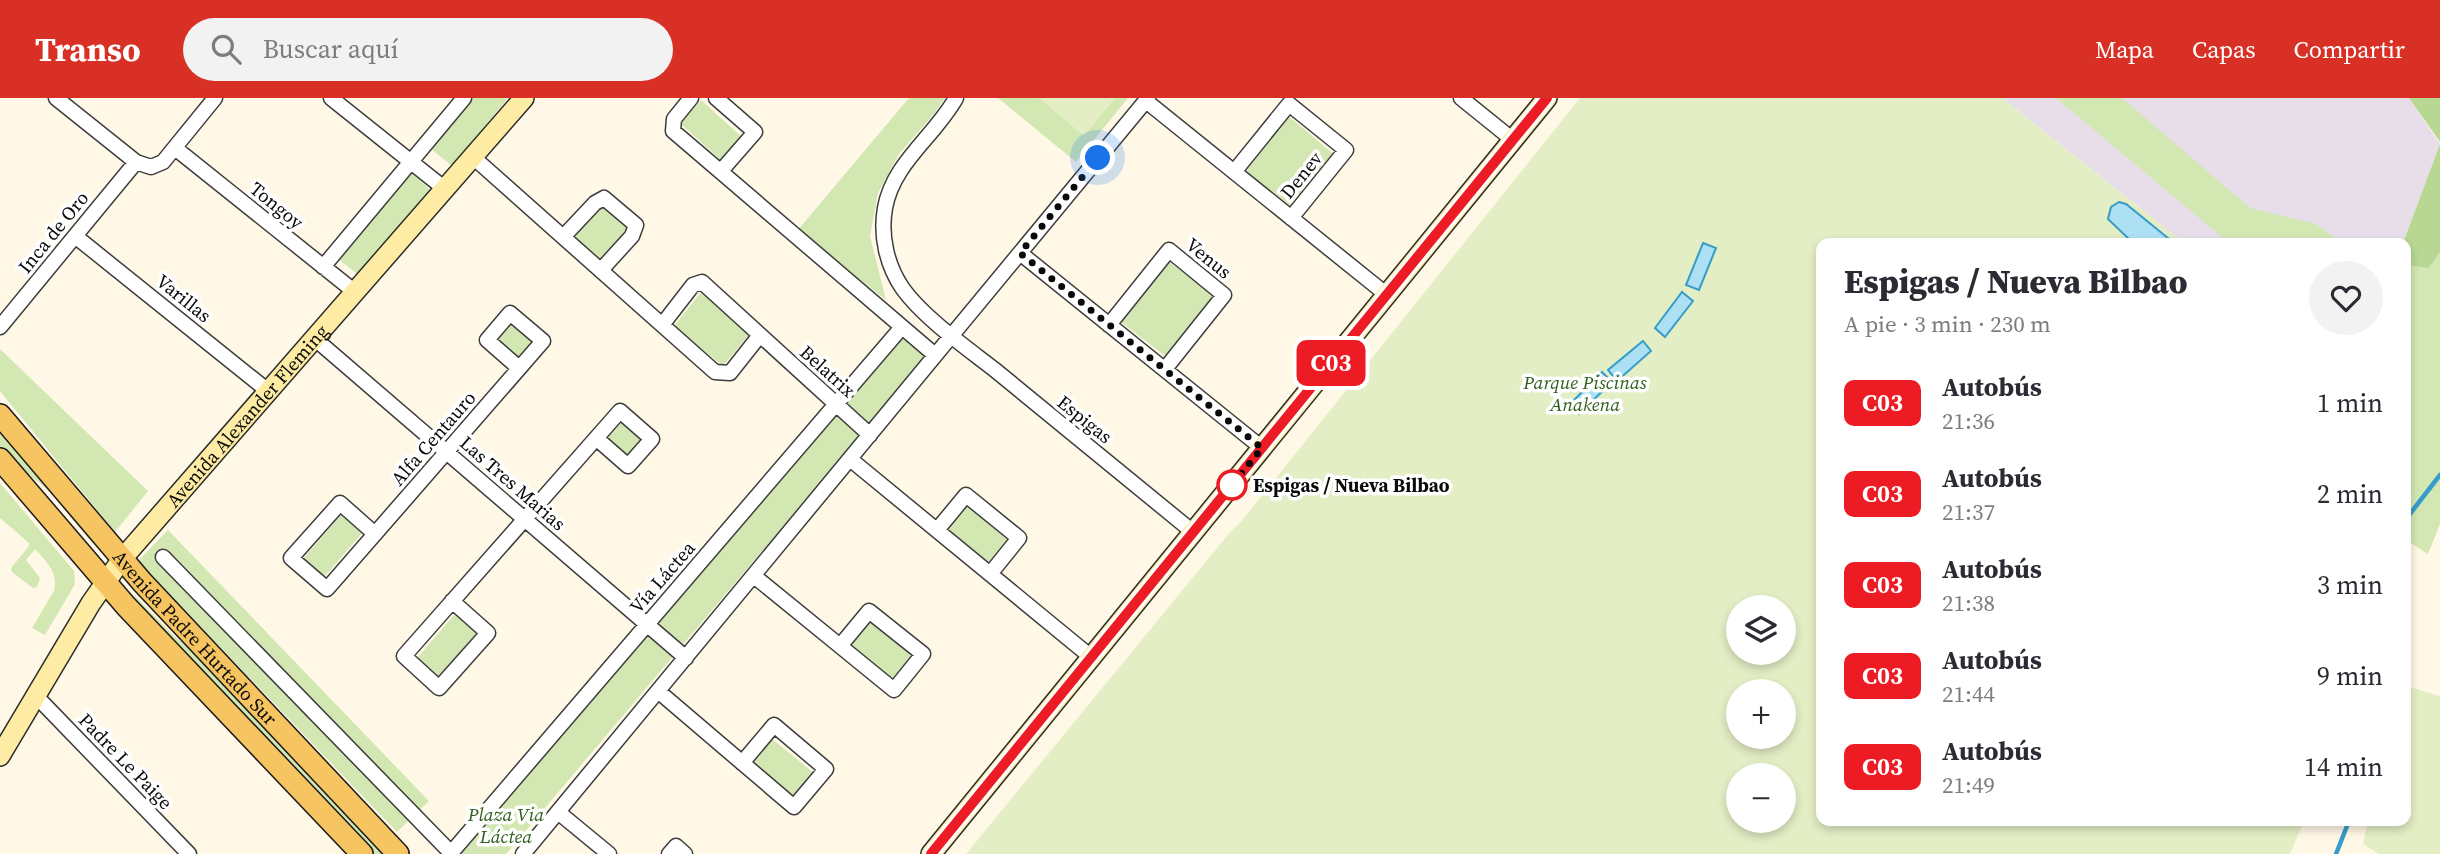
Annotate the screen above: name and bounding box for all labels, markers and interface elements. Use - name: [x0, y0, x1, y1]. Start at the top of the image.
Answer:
- search box: [183, 18, 673, 81]
- text: Transo: [35, 27, 141, 72]
- icon: search: [207, 30, 245, 68]
- text: Buscar aquí: [263, 31, 398, 67]
- text: Mapa: [2095, 33, 2154, 66]
- text: Capas: [2192, 33, 2256, 66]
- text: Compartir: [2294, 33, 2405, 66]
- your location: [1080, 140, 1115, 175]
- street label: Denev: [1274, 146, 1328, 204]
- street label: Tongoy: [245, 175, 309, 235]
- street label: Inca de Oro: [12, 186, 94, 278]
- street label: Venus: [1181, 232, 1237, 284]
- text: Espigas / Nueva Bilbao: [1844, 259, 2188, 304]
- button: heart: [2309, 261, 2383, 335]
- street label: Varillas: [151, 268, 217, 328]
- text: A pie · 3 min · 230 m: [1844, 308, 2051, 340]
- street label: Avenida Alexander Fleming: [160, 319, 334, 513]
- street label: Belatrix: [795, 339, 861, 403]
- line badge: C03: [1291, 340, 1371, 386]
- text: C03: [1311, 346, 1351, 379]
- park label: Parque Piscinas Anakena: [1522, 369, 1647, 417]
- text: Autobús: [1942, 369, 2042, 405]
- street label: Alfa Centauro: [385, 385, 481, 491]
- text: 1 min: [2317, 385, 2383, 421]
- text: C03: [1862, 386, 1903, 419]
- street label: Espigas: [1052, 389, 1118, 449]
- text: 21:36: [1942, 405, 1995, 437]
- street label: Las Tres Marias: [455, 430, 571, 536]
- text: Autobús: [1942, 460, 2042, 496]
- marker: Espigas / Nueva Bilbao: [1217, 470, 1247, 500]
- place label: Espigas / Nueva Bilbao: [1253, 472, 1450, 498]
- text: 2 min: [2317, 476, 2383, 512]
- text: C03: [1862, 477, 1903, 510]
- text: 21:37: [1942, 496, 1995, 528]
- street label: Vía Láctea: [623, 535, 701, 619]
- street label: Avenida Padre Hurtado Sur: [107, 544, 283, 731]
- text: Autobús: [1942, 551, 2042, 587]
- text: 3 min: [2317, 567, 2383, 603]
- text: C03: [1862, 568, 1903, 601]
- text: 21:38: [1942, 587, 1995, 619]
- map controls: [1726, 595, 1796, 833]
- button: layers: [1726, 595, 1796, 665]
- text: Autobús: [1942, 642, 2042, 678]
- text: 9 min: [2317, 658, 2383, 694]
- text: C03: [1862, 659, 1903, 692]
- text: 21:44: [1942, 678, 1995, 710]
- button: +: [1726, 679, 1796, 749]
- street label: Padre Le Paige: [73, 707, 179, 815]
- text: Autobús: [1942, 733, 2042, 769]
- text: 14 min: [2304, 749, 2383, 785]
- text: C03: [1862, 750, 1903, 783]
- button: −: [1726, 763, 1796, 833]
- text: 21:49: [1942, 769, 1995, 801]
- park label: Plaza Via Láctea: [467, 801, 544, 849]

